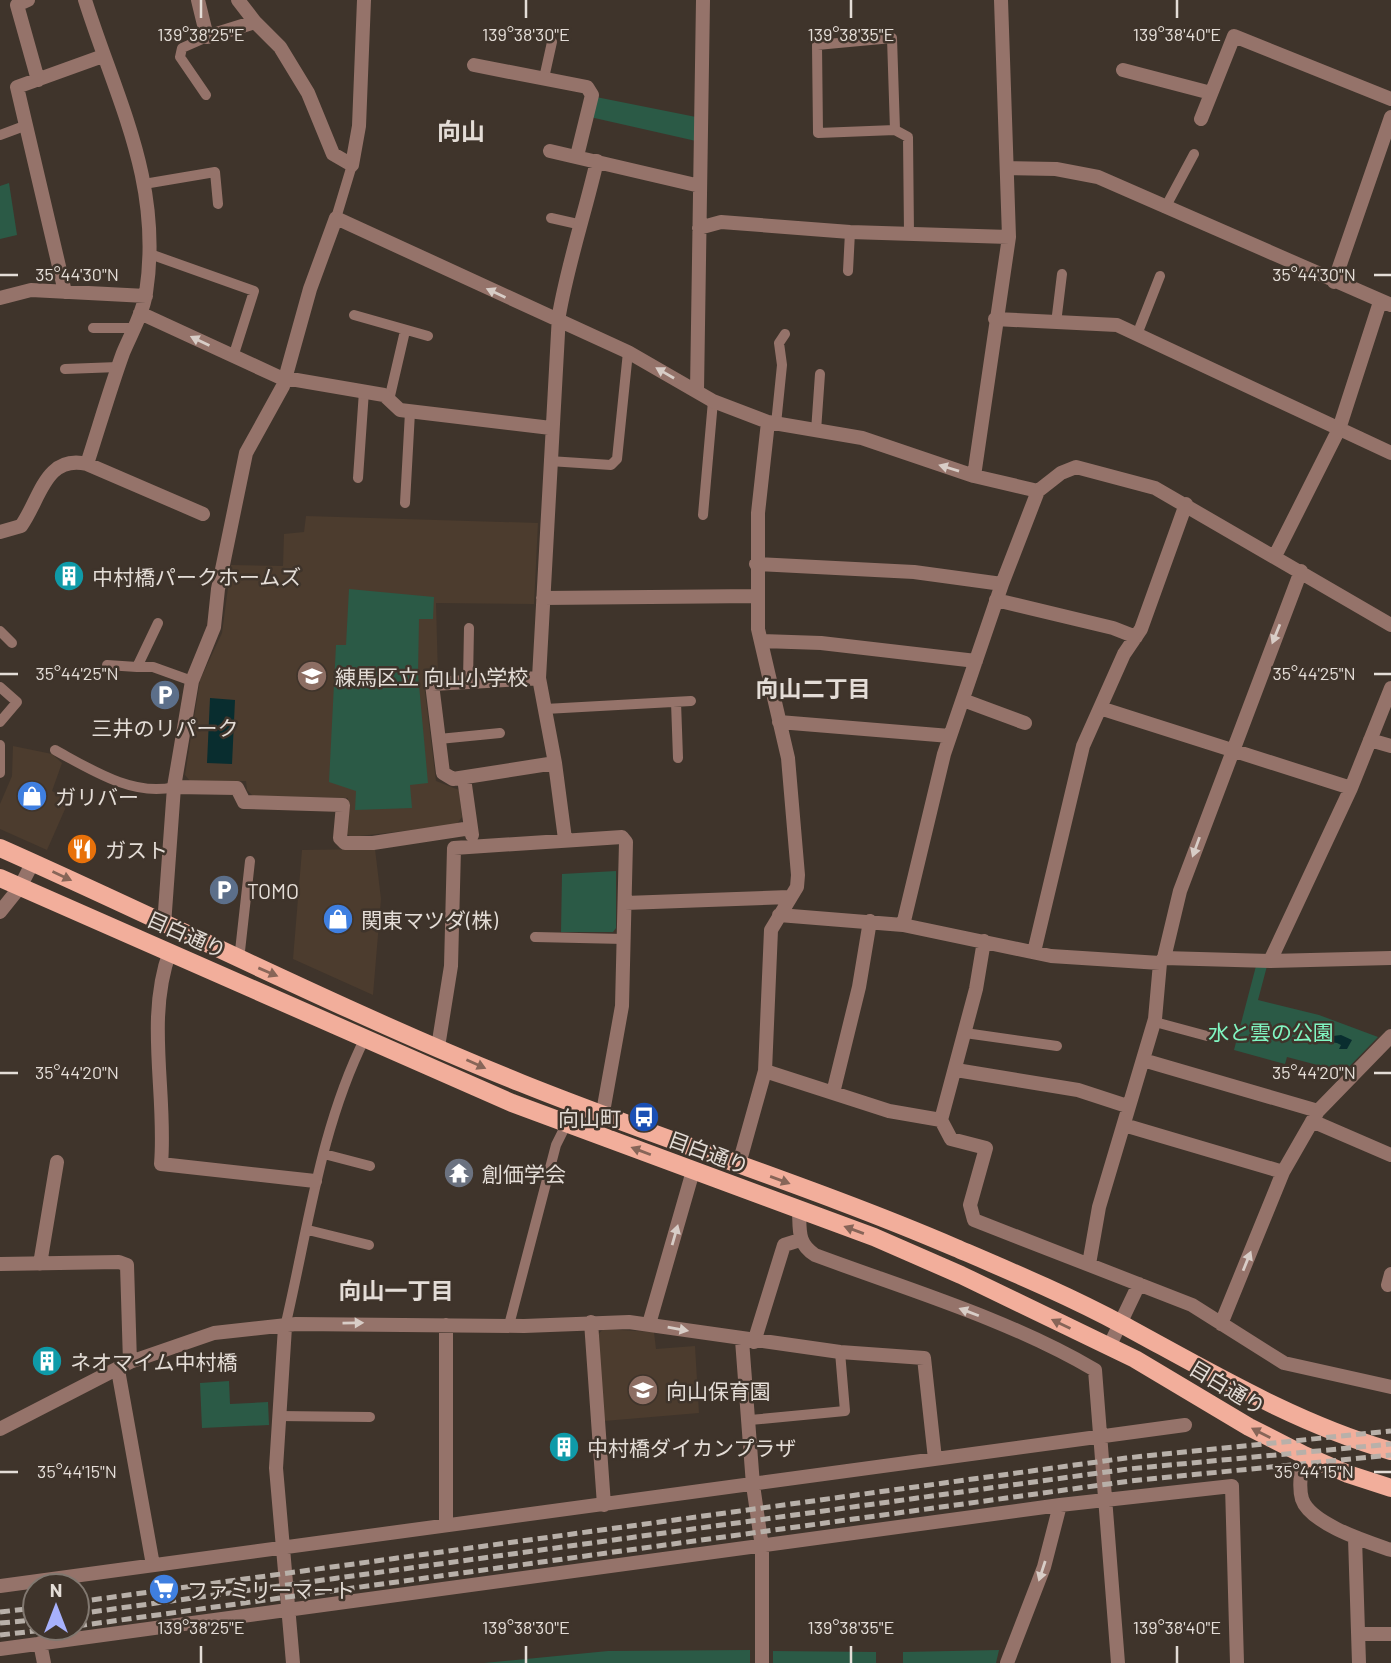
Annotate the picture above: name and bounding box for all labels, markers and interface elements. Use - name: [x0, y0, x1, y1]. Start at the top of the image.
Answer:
- text: 139°38'25"E: [157, 23, 245, 45]
- text: 139°38'30"E: [482, 23, 570, 45]
- text: 139°38'35"E: [808, 23, 894, 45]
- text: 139°38'40"E: [1133, 23, 1221, 45]
- district label: 向山: [437, 116, 485, 145]
- text: 35°44'30"N: [35, 263, 119, 285]
- text: 35°44'30"N: [1272, 263, 1356, 285]
- one-way arrow: [486, 287, 507, 298]
- one-way arrow: [190, 336, 210, 347]
- one-way arrow: [656, 367, 675, 379]
- one-way arrow: [938, 462, 959, 472]
- building icon: 中村橋パークホームズ: [52, 559, 86, 593]
- place label: 中村橋パークホームズ: [92, 564, 301, 589]
- one-way arrow: [1270, 624, 1281, 645]
- school or university icon: 練馬区立 向山小学校: [295, 659, 329, 693]
- text: 35°44'25"N: [35, 662, 119, 684]
- text: 35°44'25"N: [1272, 662, 1356, 684]
- place label: 練馬区立 向山小学校: [335, 664, 528, 689]
- district label: 向山二丁目: [756, 674, 871, 702]
- parking icon: 三井のリパーク: [148, 678, 182, 712]
- place label: 三井のリパーク: [92, 715, 239, 740]
- shop icon: ガリバー: [15, 779, 49, 813]
- place label: ガリバー: [55, 784, 139, 809]
- restaurant icon: ガスト: [65, 832, 99, 866]
- place label: ガスト: [105, 837, 168, 862]
- one-way arrow: [1191, 837, 1202, 858]
- one-way arrow: [52, 870, 72, 882]
- parking icon: TOMO: [207, 873, 241, 907]
- place label: TOMO: [247, 878, 299, 903]
- shop icon: 関東マツダ(株): [321, 902, 355, 936]
- street label: 目白通り: [144, 905, 230, 963]
- place label: 関東マツダ(株): [361, 907, 498, 932]
- one-way arrow: [258, 966, 278, 978]
- park label: 水と雲の公園: [1208, 1019, 1334, 1044]
- one-way arrow: [466, 1059, 487, 1070]
- text: 35°44'20"N: [35, 1061, 119, 1083]
- text: 35°44'20"N: [1272, 1061, 1356, 1083]
- bus stop icon: 向山町: [627, 1100, 661, 1134]
- place label: 向山町: [558, 1105, 621, 1130]
- street label: 目白通り: [665, 1126, 753, 1178]
- one-way arrow: [630, 1145, 651, 1156]
- temple icon: 創価学会: [442, 1156, 476, 1190]
- place label: 創価学会: [482, 1161, 566, 1186]
- one-way arrow: [770, 1175, 791, 1186]
- one-way arrow: [670, 1224, 681, 1246]
- one-way arrow: [844, 1224, 865, 1235]
- one-way arrow: [1241, 1250, 1252, 1271]
- district label: 向山一丁目: [339, 1276, 454, 1304]
- one-way arrow: [959, 1306, 980, 1317]
- one-way arrow: [342, 1317, 364, 1328]
- one-way arrow: [1051, 1318, 1071, 1329]
- one-way arrow: [667, 1324, 689, 1335]
- building icon: ネオマイム中村橋: [30, 1344, 64, 1378]
- place label: ネオマイム中村橋: [70, 1349, 238, 1374]
- street label: 目白通り: [1186, 1355, 1270, 1419]
- school or university icon: 向山保育園: [626, 1373, 660, 1407]
- place label: 向山保育園: [666, 1378, 771, 1403]
- one-way arrow: [1251, 1427, 1271, 1438]
- building icon: 中村橋ダイカンプラザ: [547, 1430, 581, 1464]
- place label: 中村橋ダイカンプラザ: [587, 1435, 796, 1460]
- text: 35°44'15"N: [37, 1460, 117, 1482]
- text: 35°44'15"N: [1274, 1460, 1354, 1482]
- one-way arrow: [1037, 1560, 1047, 1581]
- north arrow: [21, 1572, 91, 1642]
- supermarket icon: ファミリーマート: [147, 1572, 181, 1606]
- place label: ファミリーマート: [187, 1577, 355, 1602]
- text: N: [50, 1578, 62, 1601]
- text: 139°38'25"E: [157, 1616, 245, 1638]
- text: 139°38'30"E: [482, 1616, 570, 1638]
- text: 139°38'35"E: [808, 1616, 894, 1638]
- text: 139°38'40"E: [1133, 1616, 1221, 1638]

